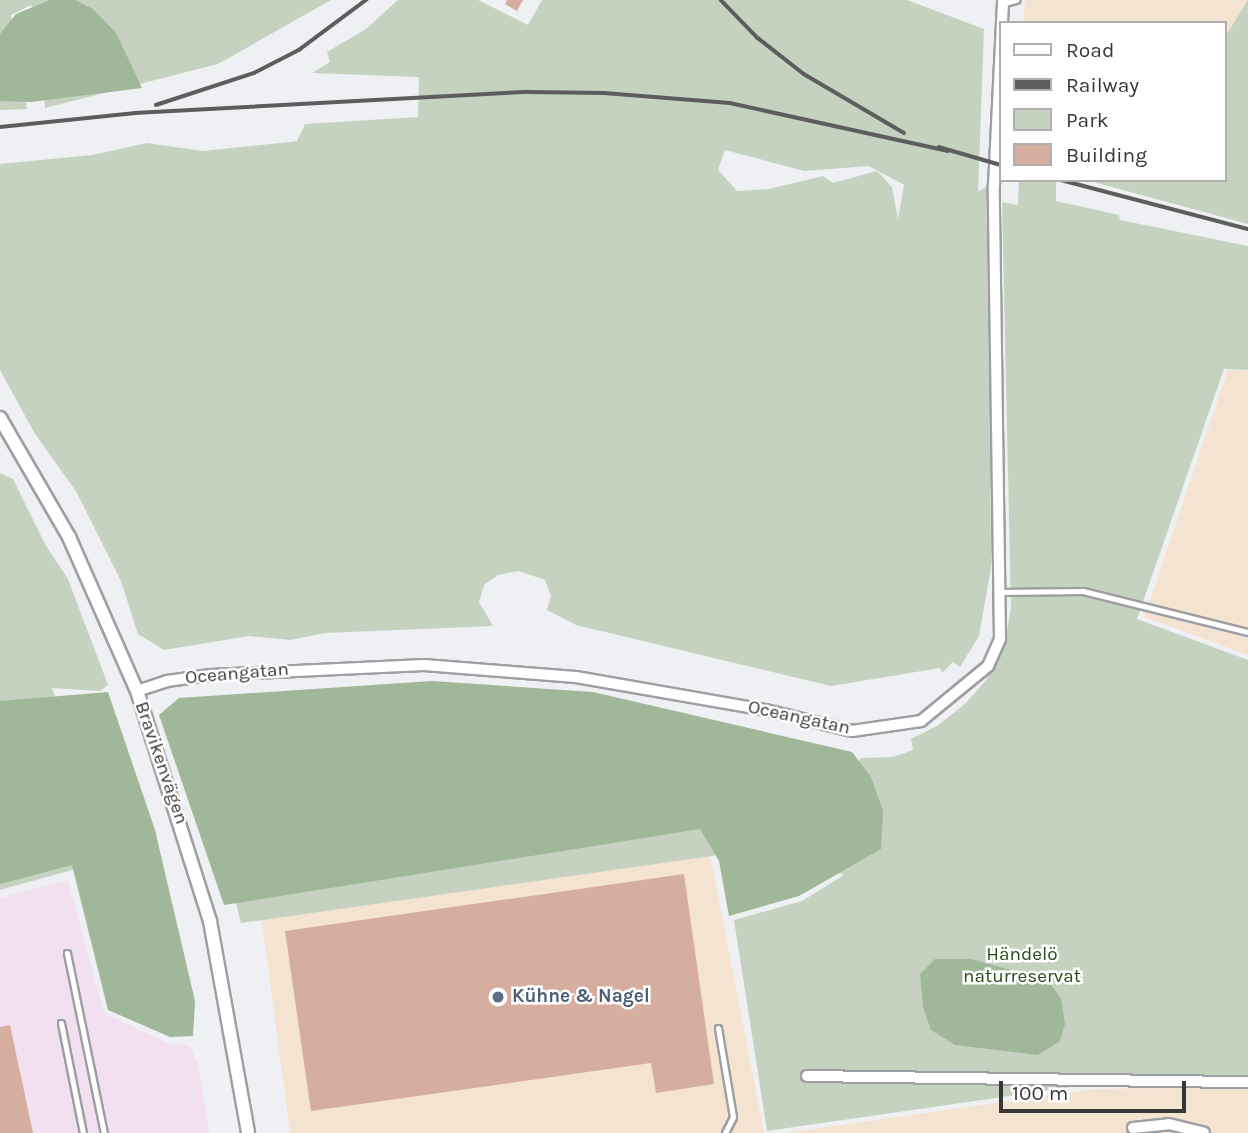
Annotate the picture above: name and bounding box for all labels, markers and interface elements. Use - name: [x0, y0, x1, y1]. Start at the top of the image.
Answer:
- legend: [1000, 21, 1227, 182]
- text: Road: [1066, 38, 1114, 62]
- text: Railway: [1066, 73, 1139, 97]
- text: Park: [1066, 108, 1109, 132]
- text: Building: [1066, 143, 1147, 167]
- street label: Oceangatan: [184, 658, 290, 690]
- street label: Oceangatan: [746, 696, 852, 740]
- street label: Bravikenvägen: [129, 699, 193, 827]
- park label: Händelö naturreservat: [963, 944, 1081, 988]
- place label: Kühne & Nagel: [512, 986, 650, 1008]
- marker: Kühne & Nagel: [490, 989, 506, 1005]
- scale bar: [1003, 1066, 1190, 1110]
- text: 100 m: [1012, 1081, 1069, 1105]

